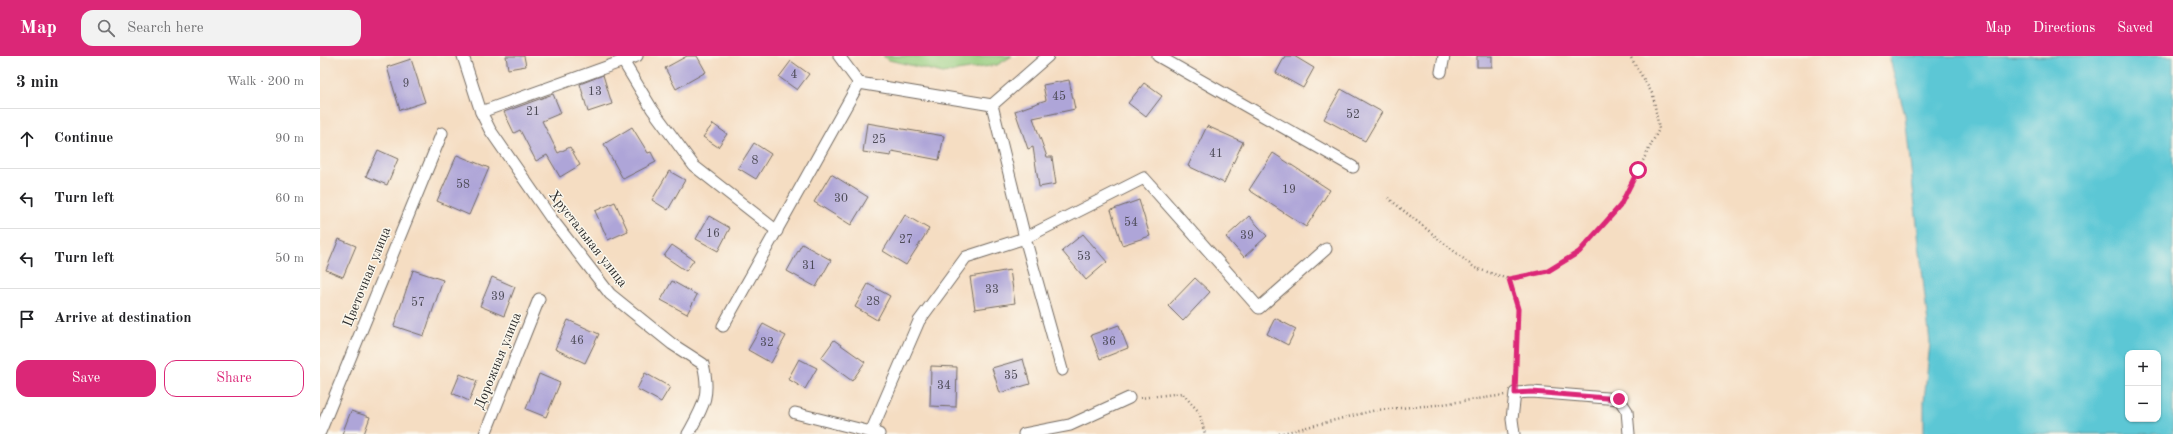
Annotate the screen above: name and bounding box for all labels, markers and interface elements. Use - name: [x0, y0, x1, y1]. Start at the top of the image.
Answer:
- search box: [81, 10, 361, 46]
- icon: search: [95, 17, 117, 39]
- text: Map: [20, 19, 57, 38]
- text: Search here: [127, 21, 204, 36]
- text: Map: [1985, 21, 2011, 35]
- text: Directions: [2033, 21, 2095, 35]
- text: Saved: [2117, 21, 2153, 35]
- house number: 4: [791, 69, 798, 81]
- text: 3 min: [16, 74, 59, 91]
- text: Walk · 200 m: [227, 75, 304, 88]
- house number: 9: [403, 78, 409, 90]
- house number: 13: [588, 86, 602, 98]
- house number: 45: [1052, 90, 1066, 103]
- house number: 21: [526, 106, 540, 118]
- house number: 52: [1346, 108, 1360, 121]
- icon: ahead: [16, 128, 38, 150]
- text: Continue: [54, 131, 113, 146]
- text: 90 m: [275, 132, 304, 145]
- house number: 25: [872, 133, 886, 146]
- house number: 41: [1209, 148, 1223, 160]
- house number: 8: [752, 155, 759, 167]
- route start: [1629, 161, 1647, 179]
- house number: 58: [456, 178, 470, 191]
- house number: 19: [1282, 184, 1296, 196]
- icon: left: [16, 188, 38, 210]
- street label: Хрустальная улица: [546, 188, 630, 290]
- text: Turn left: [54, 191, 114, 206]
- text: 60 m: [275, 192, 304, 205]
- house number: 30: [834, 193, 848, 205]
- house number: 54: [1124, 216, 1138, 229]
- street label: Цветочная улица: [341, 225, 393, 329]
- house number: 16: [706, 228, 720, 240]
- house number: 39: [1240, 230, 1254, 242]
- house number: 27: [899, 234, 913, 246]
- icon: left: [16, 248, 38, 270]
- house number: 53: [1077, 250, 1091, 263]
- text: Turn left: [54, 251, 114, 266]
- text: 50 m: [275, 252, 304, 265]
- house number: 31: [802, 260, 816, 272]
- house number: 33: [985, 284, 999, 296]
- house number: 39: [491, 291, 505, 303]
- house number: 57: [411, 296, 425, 309]
- house number: 28: [866, 296, 880, 308]
- icon: arrive: [16, 308, 38, 330]
- street label: Дорожная улица: [472, 310, 524, 411]
- text: Arrive at destination: [54, 311, 192, 326]
- house number: 46: [570, 335, 584, 347]
- house number: 36: [1102, 336, 1116, 348]
- house number: 32: [760, 337, 774, 349]
- map controls: [2125, 350, 2161, 422]
- button: +: [2125, 350, 2161, 386]
- button: Save: [16, 360, 156, 397]
- button: Share: [164, 360, 304, 397]
- house number: 35: [1004, 369, 1018, 382]
- house number: 34: [937, 380, 951, 392]
- button: −: [2125, 386, 2161, 422]
- route end: [1610, 390, 1628, 408]

